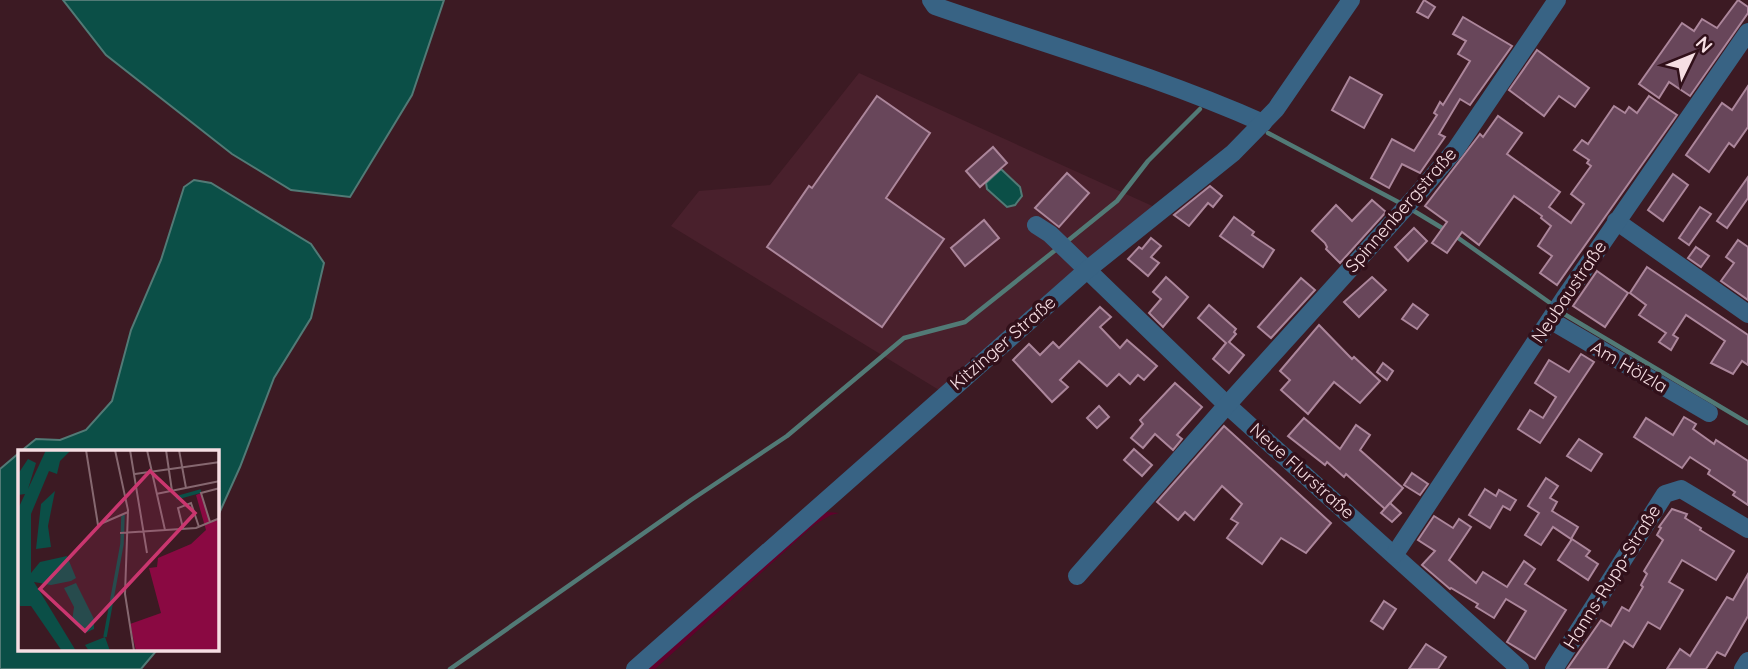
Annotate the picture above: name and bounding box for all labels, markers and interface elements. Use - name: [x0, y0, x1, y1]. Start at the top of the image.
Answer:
- north arrow: [1657, 21, 1727, 91]
- text: N: [1691, 31, 1718, 58]
- street label: Spinnenbergstraße: [1340, 142, 1461, 277]
- street label: Neubaustraße: [1526, 236, 1611, 347]
- street label: Kitzinger Straße: [945, 290, 1060, 395]
- street label: Am Hölzla: [1587, 335, 1672, 398]
- street label: Neue Flurstraße: [1245, 417, 1360, 524]
- inset map: [18, 450, 219, 652]
- street label: Hanns-Rupp-Straße: [1558, 500, 1665, 653]

